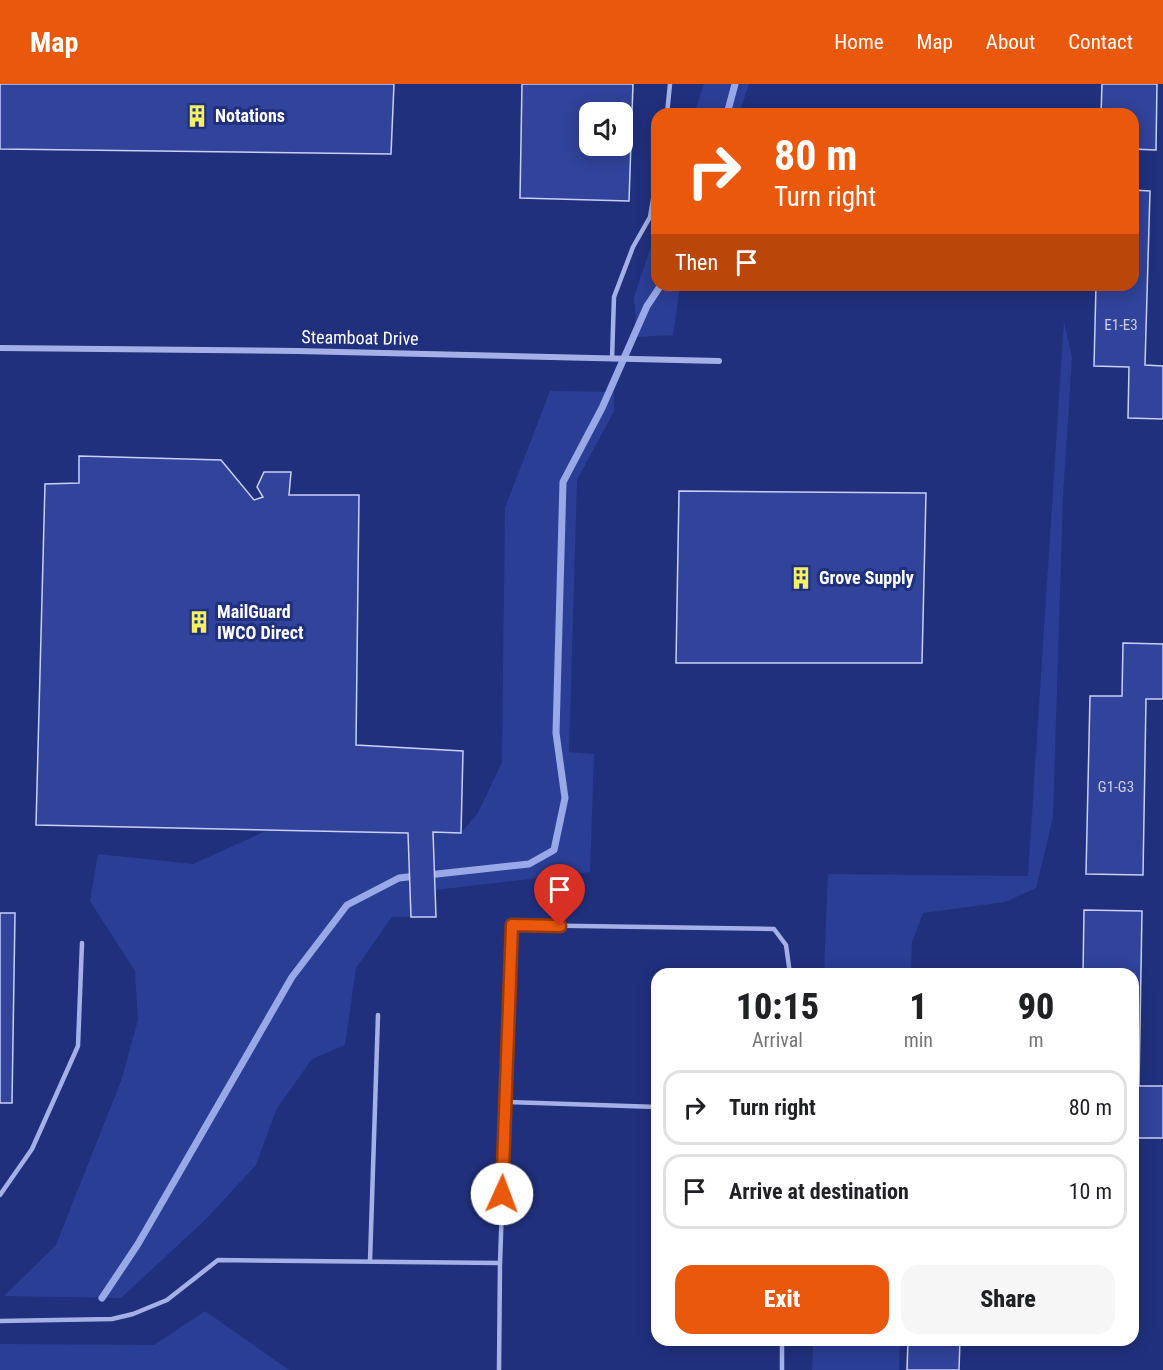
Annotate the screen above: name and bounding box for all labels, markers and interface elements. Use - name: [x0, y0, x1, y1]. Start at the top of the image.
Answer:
- text: Map: [30, 26, 78, 59]
- text: Home: [834, 30, 884, 54]
- text: Map: [917, 30, 953, 54]
- text: About: [986, 30, 1035, 54]
- text: Contact: [1068, 30, 1133, 54]
- map controls: [579, 102, 633, 156]
- button: sound: [579, 102, 633, 156]
- building icon: Notations: [184, 103, 210, 129]
- place label: Notations: [215, 105, 285, 126]
- text: 80 m: [774, 131, 857, 180]
- icon: right: [675, 132, 753, 210]
- text: Turn right: [774, 181, 876, 213]
- icon: arrive: [730, 246, 763, 279]
- text: Then: [675, 250, 718, 275]
- house number: E1-E3: [1104, 316, 1138, 334]
- street label: Steamboat Drive: [301, 326, 419, 349]
- building icon: Grove Supply: [788, 565, 814, 591]
- place label: Grove Supply: [819, 567, 914, 588]
- place label: MailGuard IWCO Direct: [217, 601, 304, 643]
- building icon: MailGuard IWCO Direct: [186, 609, 212, 635]
- house number: G1-G3: [1098, 778, 1134, 796]
- pin: [534, 864, 585, 926]
- icon: arrive: [543, 873, 576, 906]
- text: 10:15: [736, 986, 819, 1028]
- text: 1: [909, 986, 928, 1028]
- text: 90: [1018, 986, 1054, 1028]
- text: Arrival: [752, 1028, 803, 1052]
- text: min: [904, 1028, 933, 1052]
- text: m: [1028, 1028, 1044, 1052]
- icon: right: [678, 1091, 711, 1124]
- text: Turn right: [729, 1095, 816, 1120]
- text: 80 m: [1069, 1095, 1112, 1120]
- position arrow: [470, 1162, 534, 1226]
- icon: arrive: [678, 1175, 711, 1208]
- text: Arrive at destination: [729, 1179, 909, 1204]
- text: 10 m: [1069, 1179, 1112, 1204]
- button: Exit: [675, 1265, 889, 1334]
- button: Share: [901, 1265, 1115, 1334]

